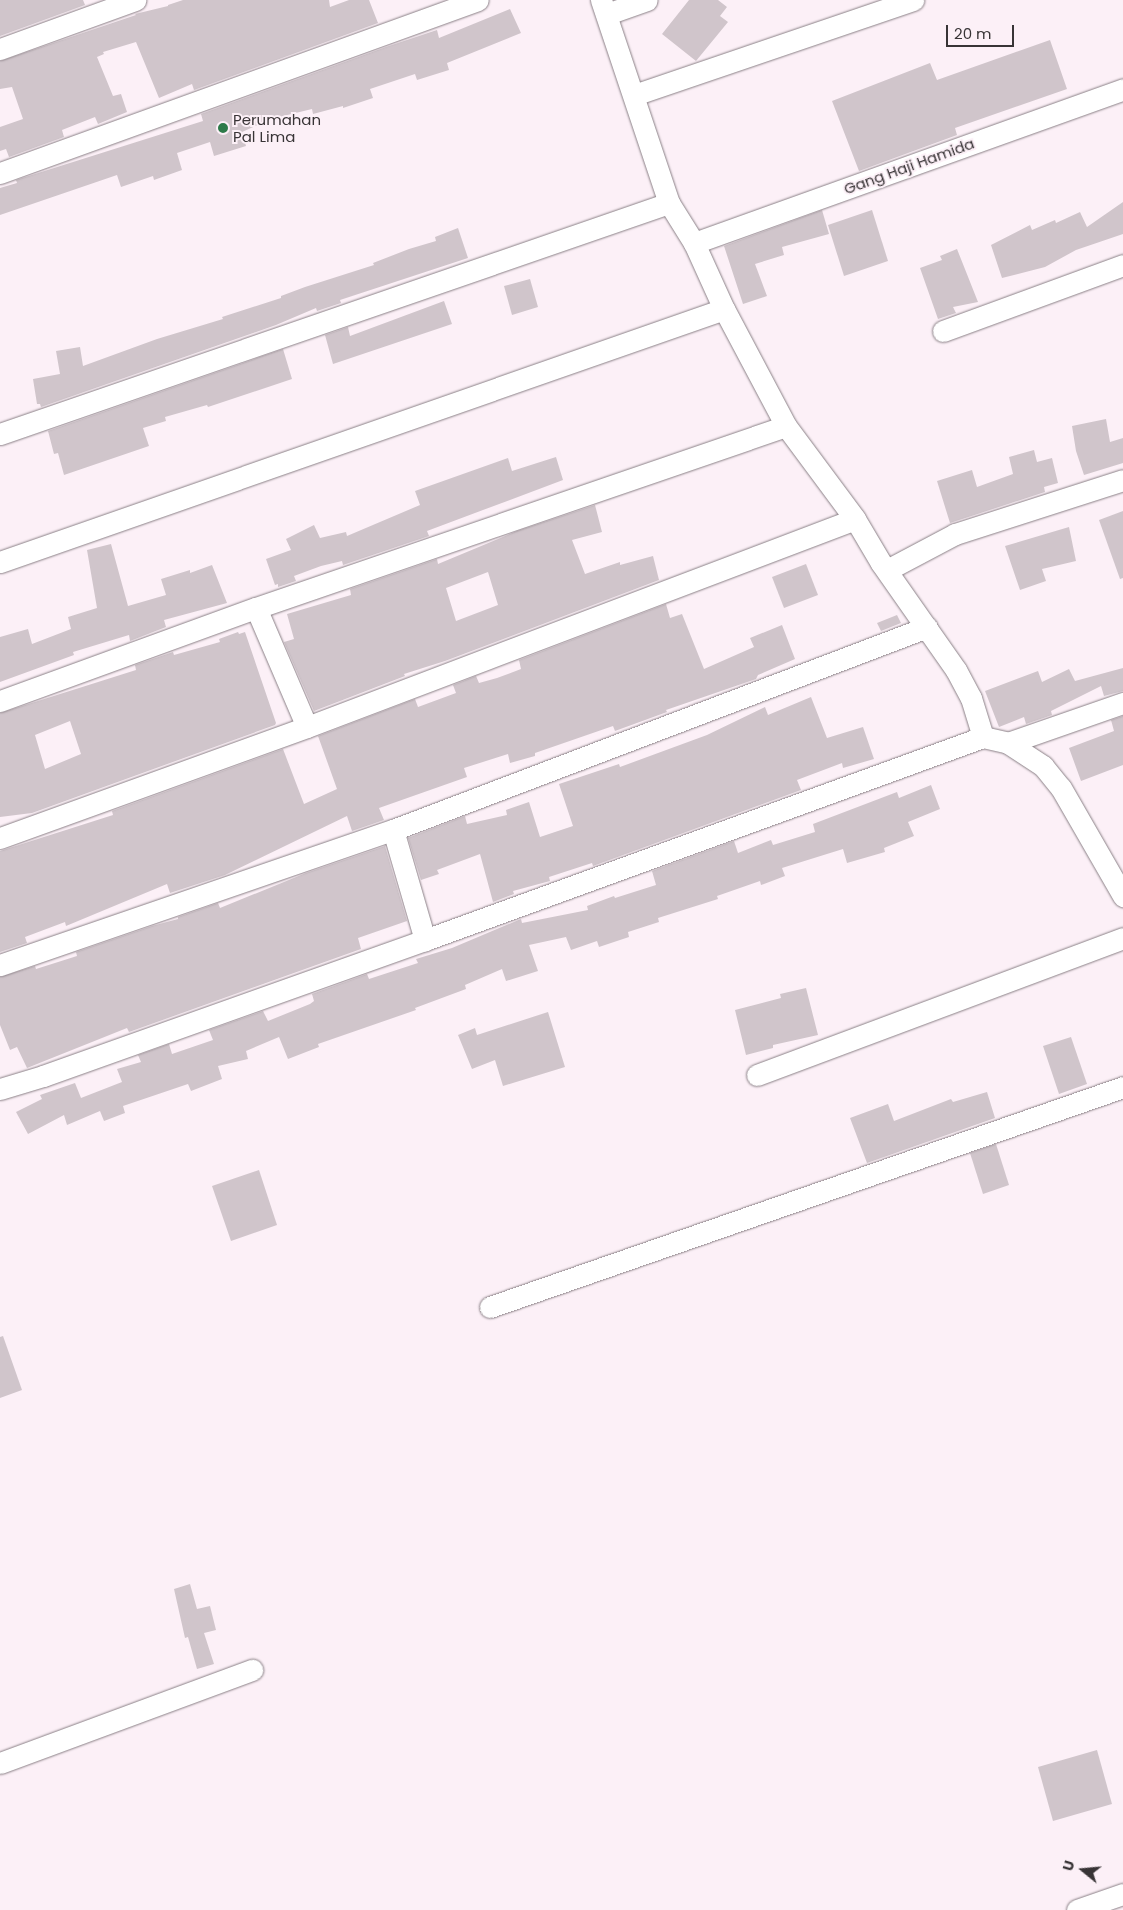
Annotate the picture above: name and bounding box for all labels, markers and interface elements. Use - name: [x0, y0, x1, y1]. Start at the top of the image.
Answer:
- scale bar: [948, 15, 1016, 47]
- text: 20 m: [954, 23, 992, 44]
- place label: Perumahan Pal Lima: [233, 110, 321, 145]
- marker: Perumahan Pal Lima: [217, 122, 229, 134]
- street label: Gang Haji Hamida: [841, 134, 977, 198]
- north arrow: [1058, 1845, 1108, 1895]
- text: U: [1058, 1858, 1080, 1873]

